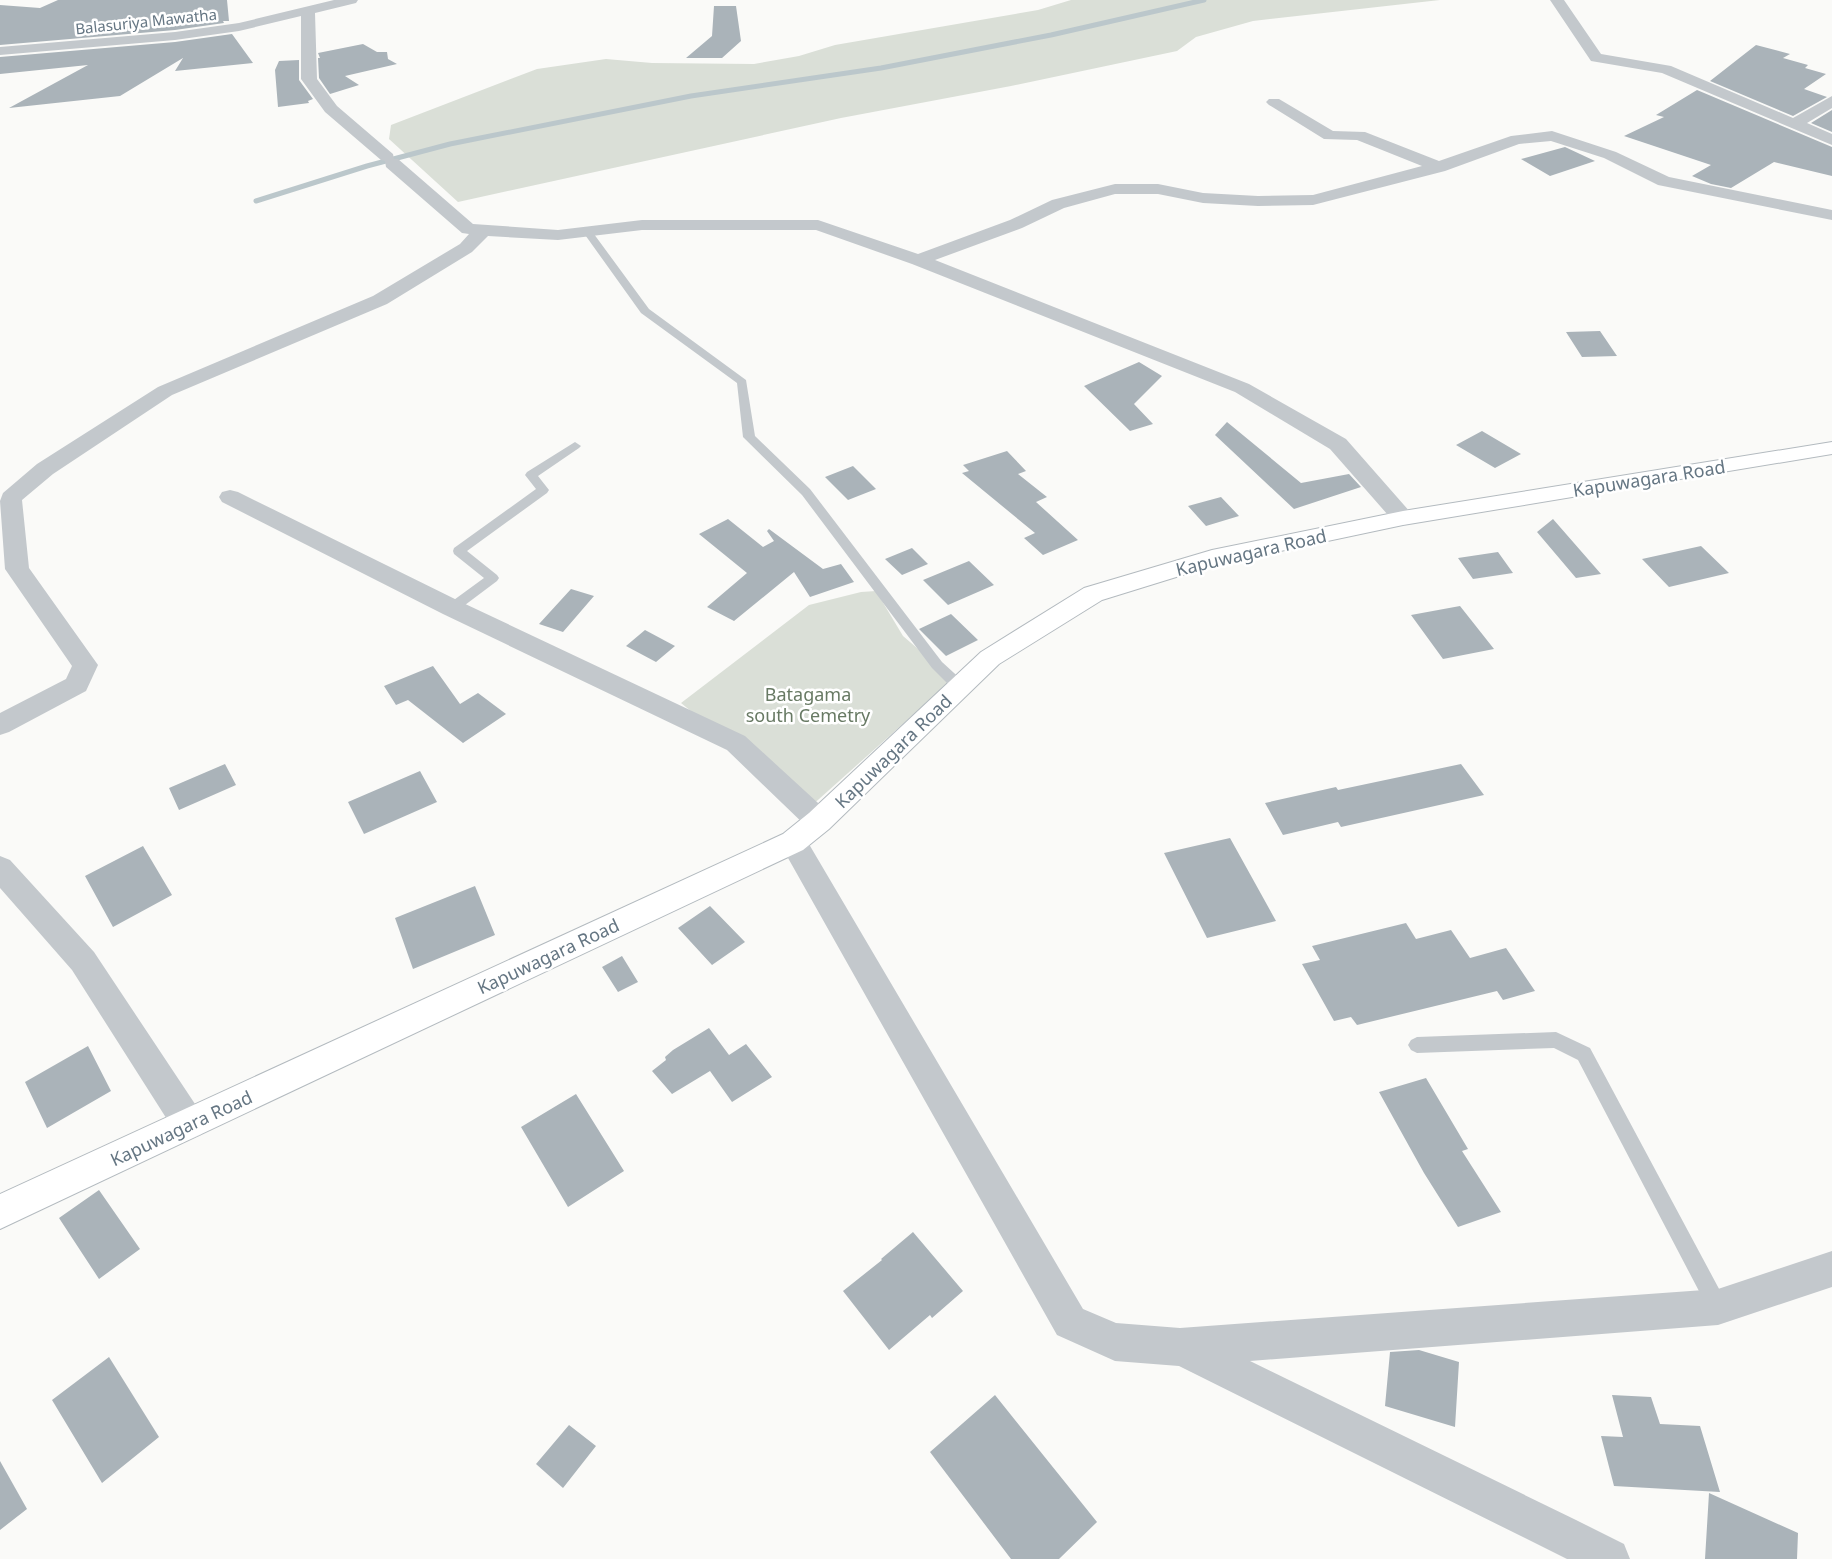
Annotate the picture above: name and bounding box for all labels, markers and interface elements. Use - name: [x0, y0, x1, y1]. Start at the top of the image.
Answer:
- street label: Balasuriya Mawatha: [74, 4, 218, 38]
- street label: Kapuwagara Road: [1571, 454, 1727, 502]
- street label: Kapuwagara Road: [1173, 523, 1329, 581]
- park label: Batagama south Cemetry: [746, 682, 871, 727]
- street label: Kapuwagara Road: [829, 689, 957, 813]
- street label: Kapuwagara Road: [473, 913, 623, 999]
- street label: Kapuwagara Road: [106, 1085, 256, 1171]

